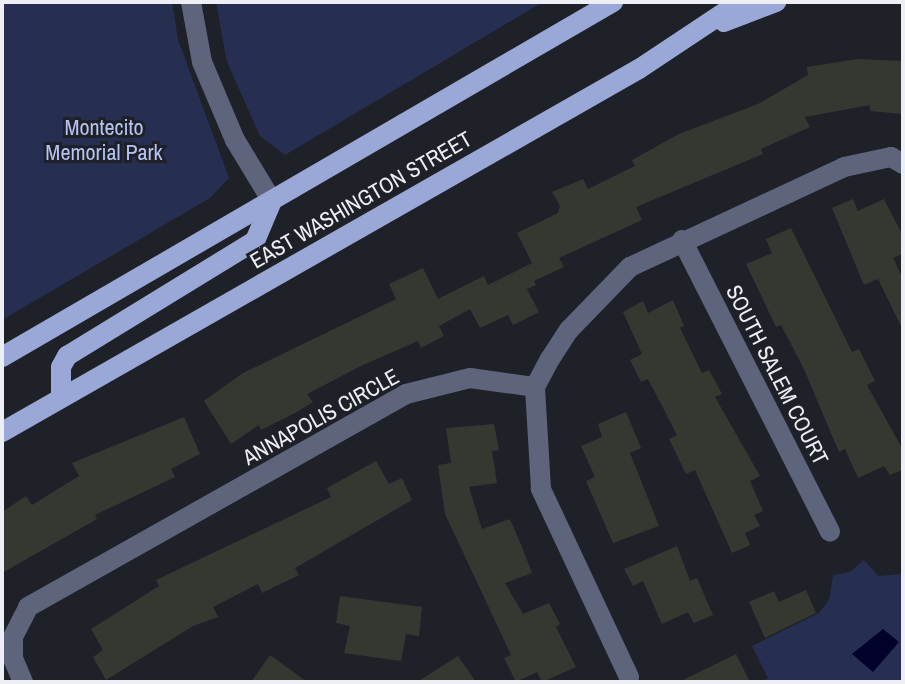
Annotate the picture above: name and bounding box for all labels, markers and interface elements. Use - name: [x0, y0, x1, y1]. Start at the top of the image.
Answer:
- park label: Montecito Memorial Park: [45, 114, 163, 166]
- street label: EAST WASHINGTON STREET: [245, 126, 477, 274]
- street label: SOUTH SALEM COURT: [720, 281, 834, 469]
- street label: ANNAPOLIS CIRCLE: [238, 363, 404, 471]

